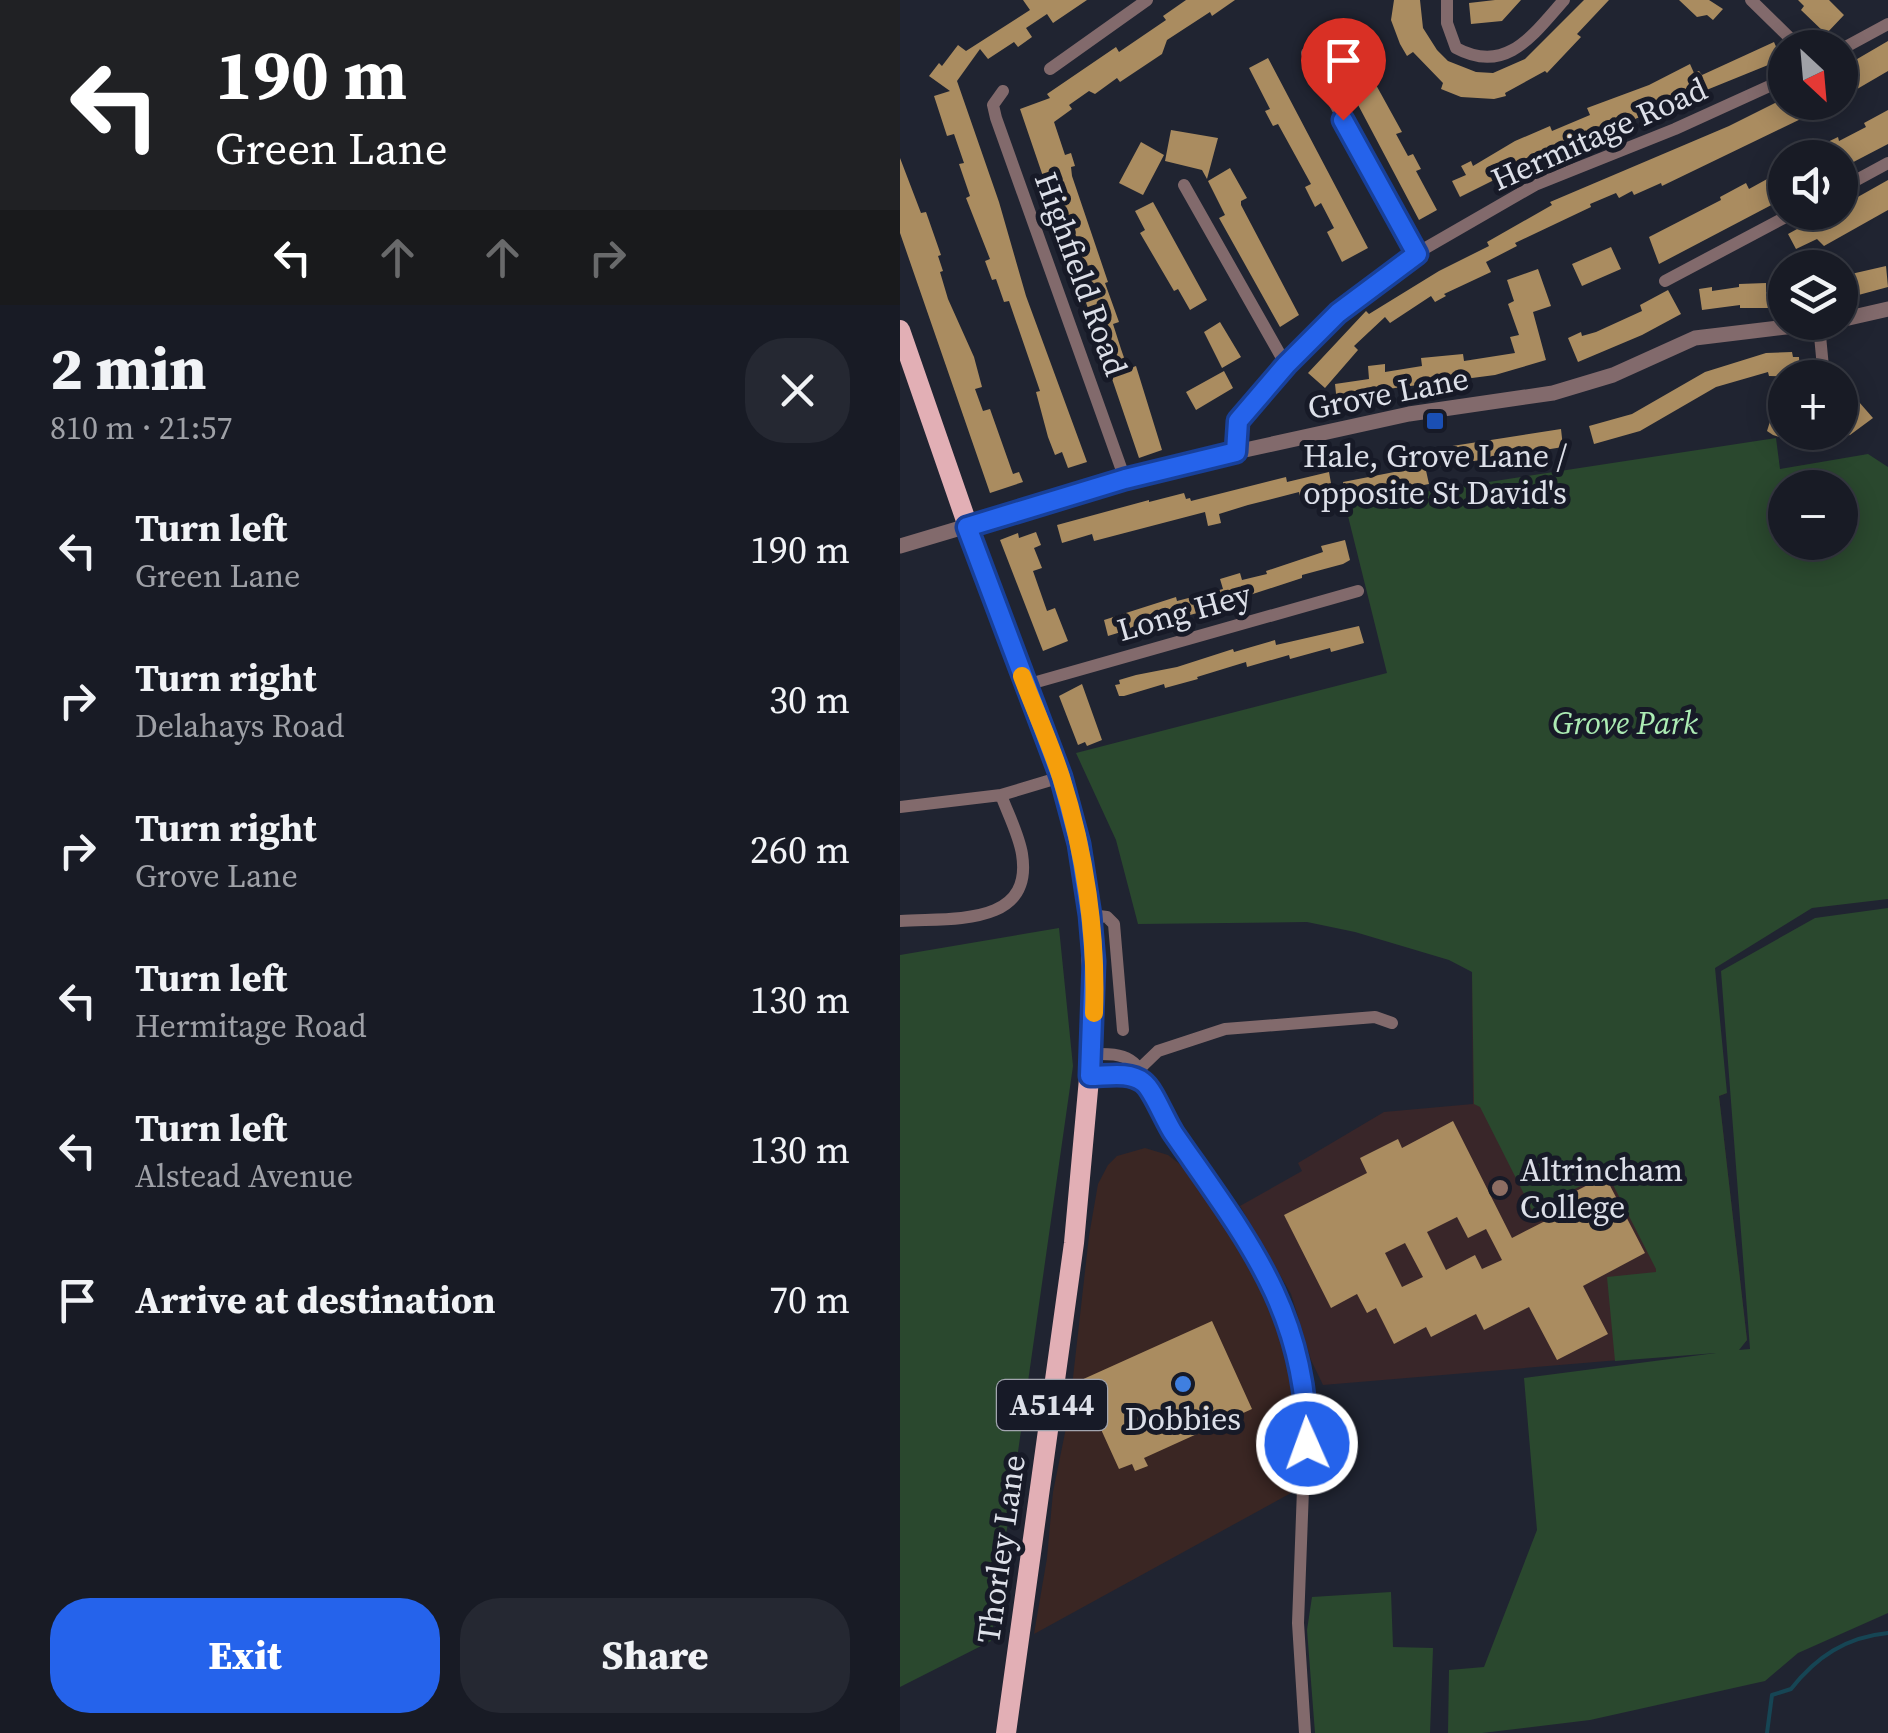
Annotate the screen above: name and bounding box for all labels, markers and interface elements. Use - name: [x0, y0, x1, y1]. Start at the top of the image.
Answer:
- pin: [1301, 18, 1386, 121]
- text: 190 m: [215, 26, 407, 122]
- north arrow: [1768, 30, 1858, 120]
- map controls: [1768, 30, 1858, 560]
- icon: arrive: [1316, 33, 1371, 88]
- icon: left: [50, 40, 180, 170]
- street label: Hermitage Road: [1484, 67, 1714, 201]
- text: Green Lane: [215, 117, 448, 179]
- button: sound: [1768, 140, 1858, 230]
- street label: Highfield Road: [1024, 166, 1138, 382]
- icon: left: [265, 230, 320, 285]
- icon: ahead: [370, 230, 425, 285]
- icon: ahead: [475, 230, 530, 285]
- icon: right: [580, 230, 635, 285]
- button: layers: [1768, 250, 1858, 340]
- text: 2 min: [50, 327, 206, 409]
- button: close: [745, 338, 850, 443]
- street label: Grove Lane: [1304, 356, 1472, 430]
- button: +: [1768, 360, 1858, 450]
- text: 810 m · 21:57: [50, 406, 232, 450]
- marker: Hale, Grove Lane / opposite St David's: [1424, 410, 1446, 432]
- place label: Hale, Grove Lane / opposite St David's: [1303, 434, 1567, 515]
- button: −: [1768, 470, 1858, 560]
- text: Turn left: [135, 502, 287, 554]
- icon: left: [50, 523, 105, 578]
- text: 190 m: [750, 524, 850, 576]
- text: Green Lane: [135, 554, 300, 598]
- street label: Long Hey: [1112, 572, 1257, 652]
- text: Turn right: [135, 652, 317, 704]
- icon: right: [50, 673, 105, 728]
- text: 30 m: [769, 674, 850, 726]
- park label: Grove Park: [1552, 701, 1699, 745]
- text: Delahays Road: [135, 704, 344, 748]
- text: Turn right: [135, 802, 317, 854]
- icon: right: [50, 823, 105, 878]
- text: 260 m: [750, 824, 850, 876]
- text: Grove Lane: [135, 854, 298, 898]
- text: Turn left: [135, 952, 287, 1004]
- icon: left: [50, 973, 105, 1028]
- text: 130 m: [750, 974, 850, 1026]
- text: Hermitage Road: [135, 1004, 367, 1048]
- text: Turn left: [135, 1102, 287, 1154]
- icon: left: [50, 1123, 105, 1178]
- text: 130 m: [750, 1124, 850, 1176]
- place label: Altrincham College: [1520, 1148, 1683, 1229]
- text: Alstead Avenue: [135, 1154, 353, 1198]
- marker: Altrincham College: [1489, 1177, 1511, 1199]
- icon: arrive: [50, 1273, 105, 1328]
- text: Arrive at destination: [135, 1274, 496, 1326]
- text: 70 m: [769, 1274, 850, 1326]
- marker: Dobbies: [1172, 1373, 1194, 1395]
- road number: A5144: [997, 1380, 1107, 1430]
- position arrow: [1255, 1392, 1359, 1496]
- place label: Dobbies: [1125, 1397, 1241, 1441]
- street label: Thorley Lane: [966, 1452, 1036, 1646]
- button: Exit: [50, 1598, 440, 1713]
- button: Share: [460, 1598, 850, 1713]

